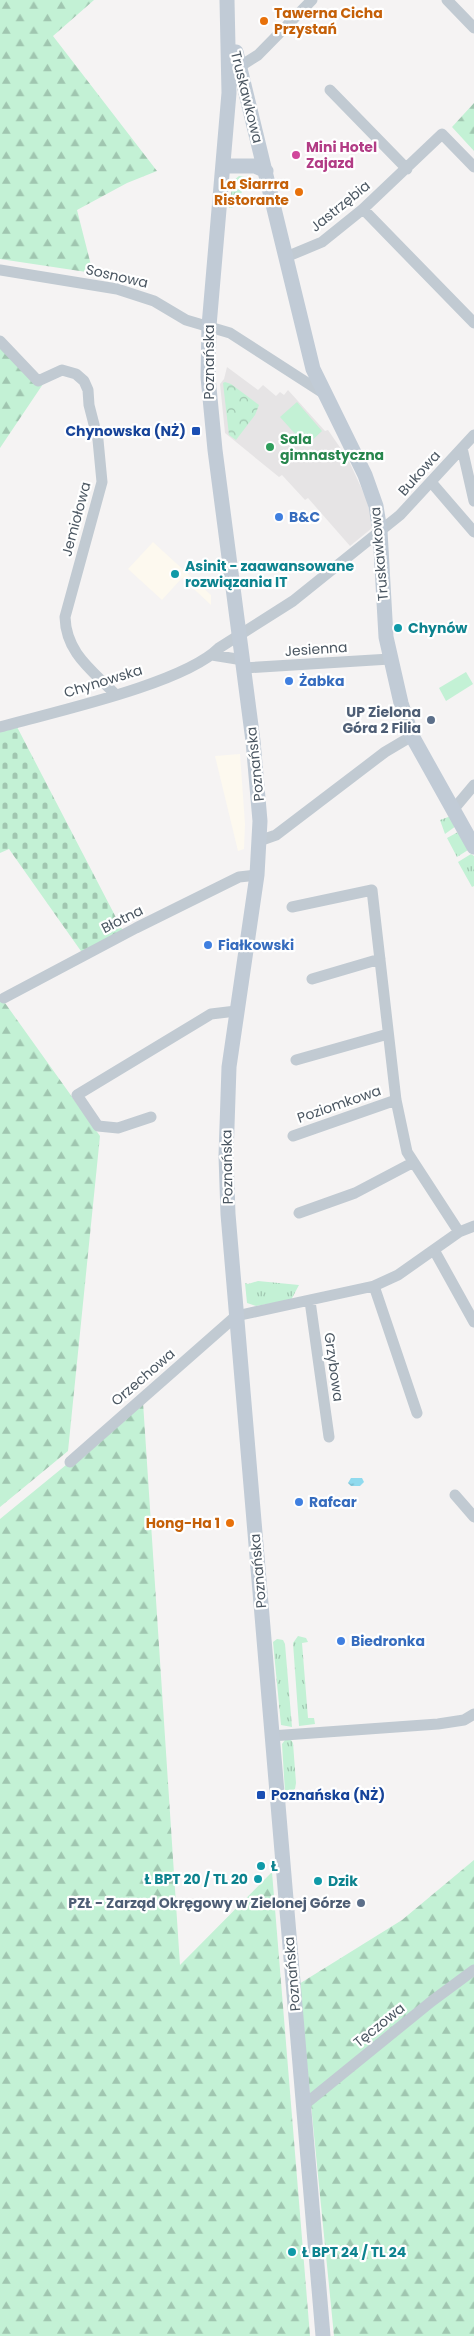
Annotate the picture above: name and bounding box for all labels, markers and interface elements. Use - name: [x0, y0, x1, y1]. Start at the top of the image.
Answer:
- place label: Tawerna Cicha Przystań: [274, 3, 383, 39]
- marker: Tawerna Cicha Przystań: [258, 15, 270, 27]
- street label: Truskawkowa: [226, 49, 268, 145]
- place label: Mini Hotel Zajazd: [306, 137, 377, 173]
- marker: Mini Hotel Zajazd: [290, 149, 302, 161]
- place label: La Siarrra Ristorante: [214, 174, 289, 210]
- street label: Jastrzębia: [306, 176, 374, 236]
- marker: La Siarrra Ristorante: [293, 186, 305, 198]
- street label: Sosnowa: [84, 259, 150, 293]
- street label: Poznańska: [199, 325, 219, 399]
- place label: Chynowska (NŻ): [65, 421, 186, 441]
- marker: Chynowska (NŻ): [190, 425, 202, 437]
- place label: Sala gimnastyczna: [280, 429, 384, 465]
- marker: Sala gimnastyczna: [264, 441, 276, 453]
- street label: Bukowa: [393, 446, 445, 500]
- street label: Jemiołowa: [56, 480, 96, 558]
- street label: Truskawkowa: [365, 506, 393, 602]
- place label: B&C: [289, 507, 320, 527]
- marker: B&C: [273, 511, 285, 523]
- place label: Asinit - zaawansowane rozwiązania IT: [185, 556, 354, 592]
- marker: Asinit - zaawansowane rozwiązania IT: [169, 568, 181, 580]
- place label: Chynów: [408, 618, 468, 638]
- marker: Chynów: [392, 622, 404, 634]
- street label: Jesienna: [284, 637, 348, 661]
- street label: Chynowska: [61, 660, 145, 702]
- place label: Żabka: [299, 671, 345, 691]
- marker: Żabka: [283, 675, 295, 687]
- place label: UP Zielona Góra 2 Filia: [342, 702, 421, 738]
- marker: UP Zielona Góra 2 Filia: [425, 714, 437, 726]
- street label: Poznańska: [241, 726, 269, 802]
- street label: Błotna: [98, 900, 146, 938]
- place label: Fiałkowski: [218, 935, 294, 955]
- marker: Fiałkowski: [202, 939, 214, 951]
- street label: Poziomkowa: [294, 1080, 384, 1128]
- street label: Poznańska: [216, 1129, 238, 1205]
- street label: Grzybowa: [319, 1331, 349, 1403]
- street label: Orzechowa: [107, 1344, 179, 1410]
- place label: Rafcar: [309, 1492, 357, 1512]
- marker: Rafcar: [293, 1496, 305, 1508]
- place label: Hong-Ha 1: [146, 1513, 220, 1533]
- marker: Hong-Ha 1: [224, 1517, 236, 1529]
- street label: Poznańska: [245, 1533, 271, 1609]
- place label: Biedronka: [351, 1631, 425, 1651]
- marker: Biedronka: [335, 1635, 347, 1647]
- place label: Poznańska (NŻ): [271, 1785, 385, 1805]
- marker: Poznańska (NŻ): [255, 1789, 267, 1801]
- place label: Ł: [271, 1856, 278, 1876]
- marker: Ł: [255, 1860, 267, 1872]
- place label: Ł BPT 20 / TL 20: [145, 1869, 248, 1889]
- place label: Dzik: [328, 1871, 358, 1891]
- marker: Ł BPT 20 / TL 20: [252, 1873, 264, 1885]
- marker: Dzik: [312, 1875, 324, 1887]
- place label: PZŁ - Zarząd Okręgowy w Zielonej Górze: [68, 1893, 351, 1913]
- marker: PZŁ - Zarząd Okręgowy w Zielonej Górze: [355, 1897, 367, 1909]
- street label: Poznańska: [279, 1936, 305, 2012]
- street label: Tęczowa: [349, 1998, 409, 2052]
- place label: Ł BPT 24 / TL 24: [302, 2242, 406, 2262]
- marker: Ł BPT 24 / TL 24: [286, 2246, 298, 2258]

